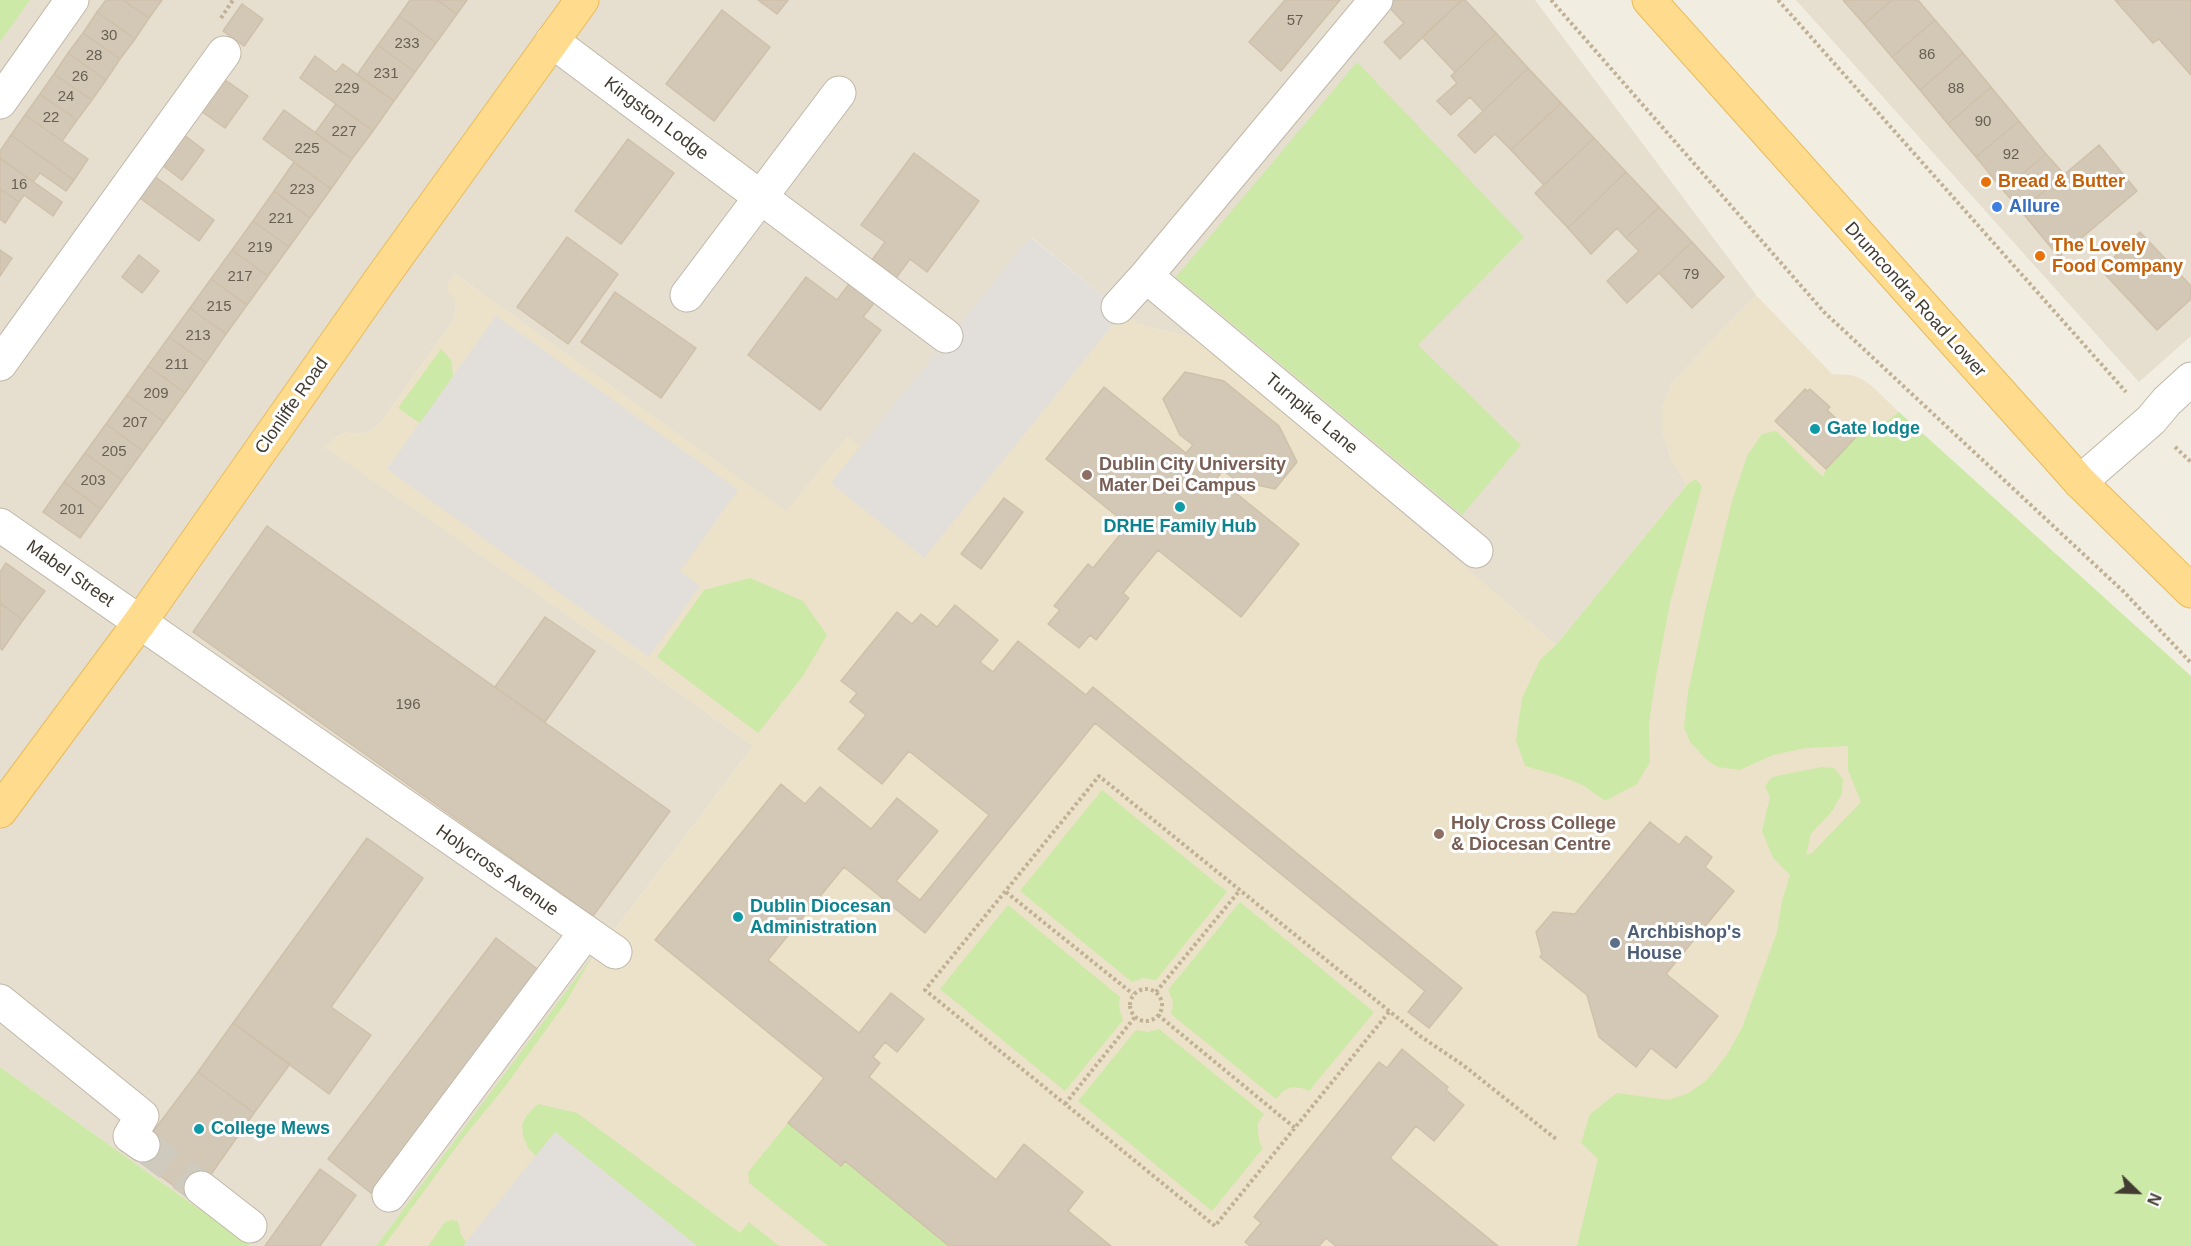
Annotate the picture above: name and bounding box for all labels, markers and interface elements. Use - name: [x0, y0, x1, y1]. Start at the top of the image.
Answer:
- house number: 57: [1287, 12, 1303, 30]
- house number: 30: [101, 27, 117, 45]
- house number: 233: [394, 35, 420, 53]
- house number: 86: [1919, 46, 1935, 64]
- house number: 28: [86, 47, 102, 65]
- house number: 231: [373, 65, 399, 83]
- house number: 26: [72, 68, 88, 86]
- street label: Kingston Lodge: [600, 73, 712, 165]
- house number: 229: [334, 80, 360, 98]
- house number: 88: [1948, 80, 1964, 98]
- house number: 24: [58, 88, 74, 106]
- house number: 22: [43, 109, 59, 127]
- house number: 90: [1975, 113, 1991, 131]
- house number: 227: [331, 123, 357, 141]
- house number: 225: [294, 140, 320, 158]
- house number: 92: [2003, 146, 2019, 164]
- place label: Bread & Butter: [1998, 171, 2125, 193]
- marker: Bread & Butter: [1979, 175, 1993, 189]
- house number: 16: [11, 176, 27, 194]
- house number: 223: [289, 181, 315, 199]
- place label: Allure: [2009, 196, 2060, 218]
- marker: Allure: [1990, 200, 2004, 214]
- house number: 221: [268, 210, 294, 228]
- street label: Drumcondra Road Lower: [1840, 218, 1990, 382]
- place label: The Lovely Food Company: [2052, 235, 2183, 278]
- house number: 219: [247, 239, 273, 257]
- marker: The Lovely Food Company: [2033, 249, 2047, 263]
- house number: 79: [1683, 266, 1699, 284]
- house number: 217: [227, 268, 253, 286]
- house number: 215: [206, 298, 232, 316]
- house number: 213: [185, 327, 211, 345]
- street label: Clonliffe Road: [251, 354, 333, 458]
- house number: 211: [165, 356, 189, 374]
- street label: Turnpike Lane: [1260, 369, 1362, 459]
- house number: 209: [143, 385, 169, 403]
- house number: 207: [122, 414, 148, 432]
- place label: Gate lodge: [1827, 418, 1920, 440]
- marker: Gate lodge: [1808, 422, 1822, 436]
- house number: 205: [101, 443, 127, 461]
- place label: Dublin City University Mater Dei Campus: [1099, 454, 1286, 496]
- marker: Dublin City University Mater Dei Campus: [1080, 468, 1094, 482]
- house number: 203: [80, 472, 106, 490]
- marker: DRHE Family Hub: [1173, 500, 1187, 514]
- house number: 201: [59, 501, 85, 519]
- place label: DRHE Family Hub: [1103, 516, 1257, 538]
- street label: Mabel Street: [22, 536, 118, 612]
- house number: 196: [395, 696, 421, 714]
- place label: Holy Cross College & Diocesan Centre: [1451, 813, 1616, 856]
- street label: Holycross Avenue: [432, 821, 562, 921]
- marker: Holy Cross College & Diocesan Centre: [1432, 827, 1446, 841]
- place label: Dublin Diocesan Administration: [750, 896, 891, 938]
- marker: Dublin Diocesan Administration: [731, 910, 745, 924]
- place label: Archbishop's House: [1627, 922, 1741, 964]
- marker: Archbishop's House: [1608, 936, 1622, 950]
- place label: College Mews: [211, 1118, 330, 1140]
- marker: College Mews: [192, 1122, 206, 1136]
- north arrow: [2107, 1162, 2167, 1222]
- text: N: [2144, 1191, 2164, 1208]

